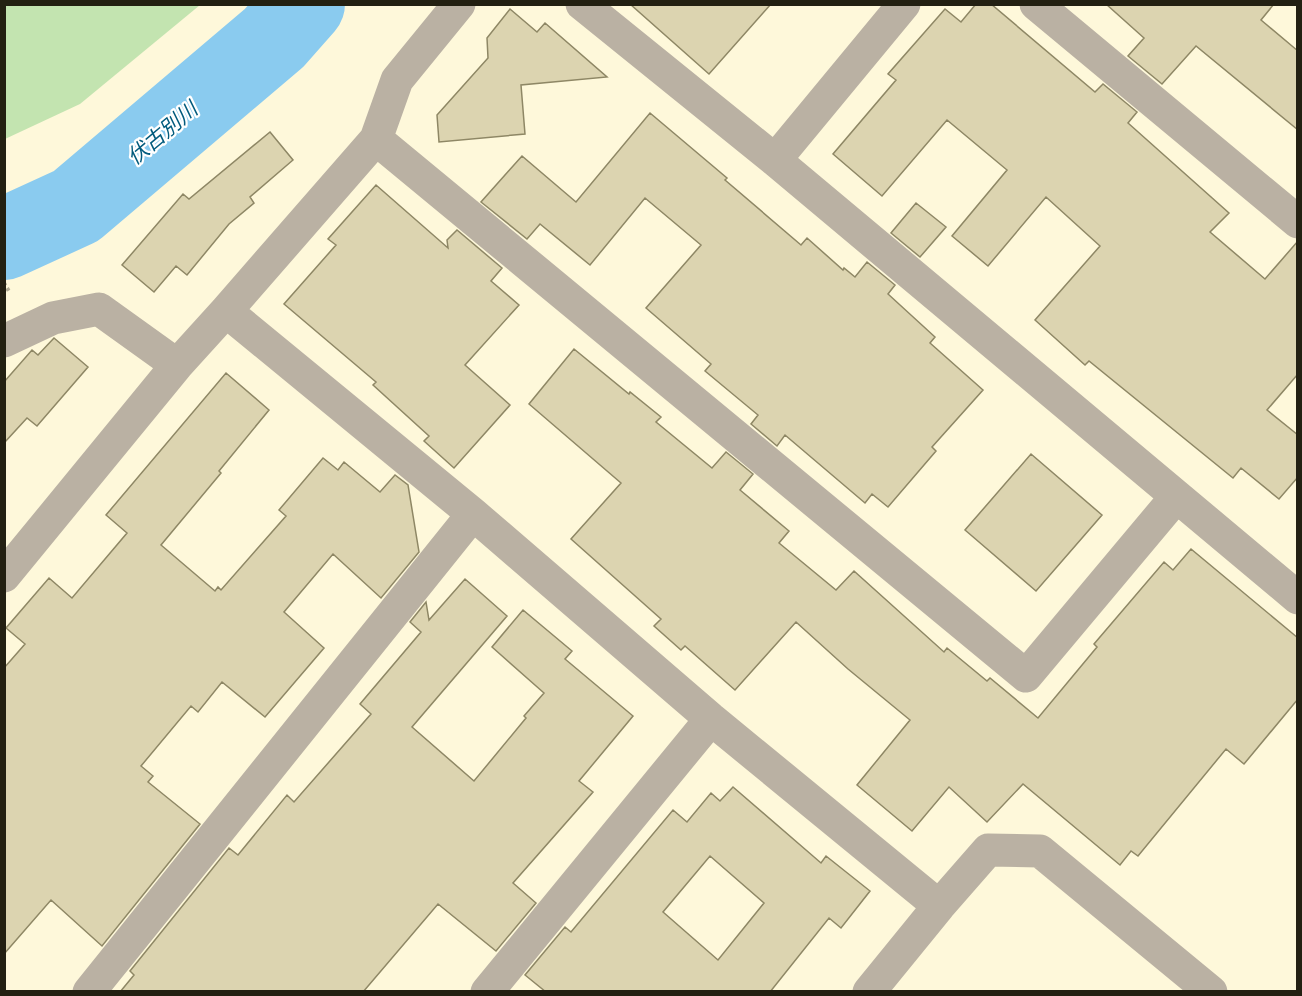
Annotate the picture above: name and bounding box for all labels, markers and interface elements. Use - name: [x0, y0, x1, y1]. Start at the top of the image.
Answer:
- water label: 伏古別川: [122, 96, 203, 169]

